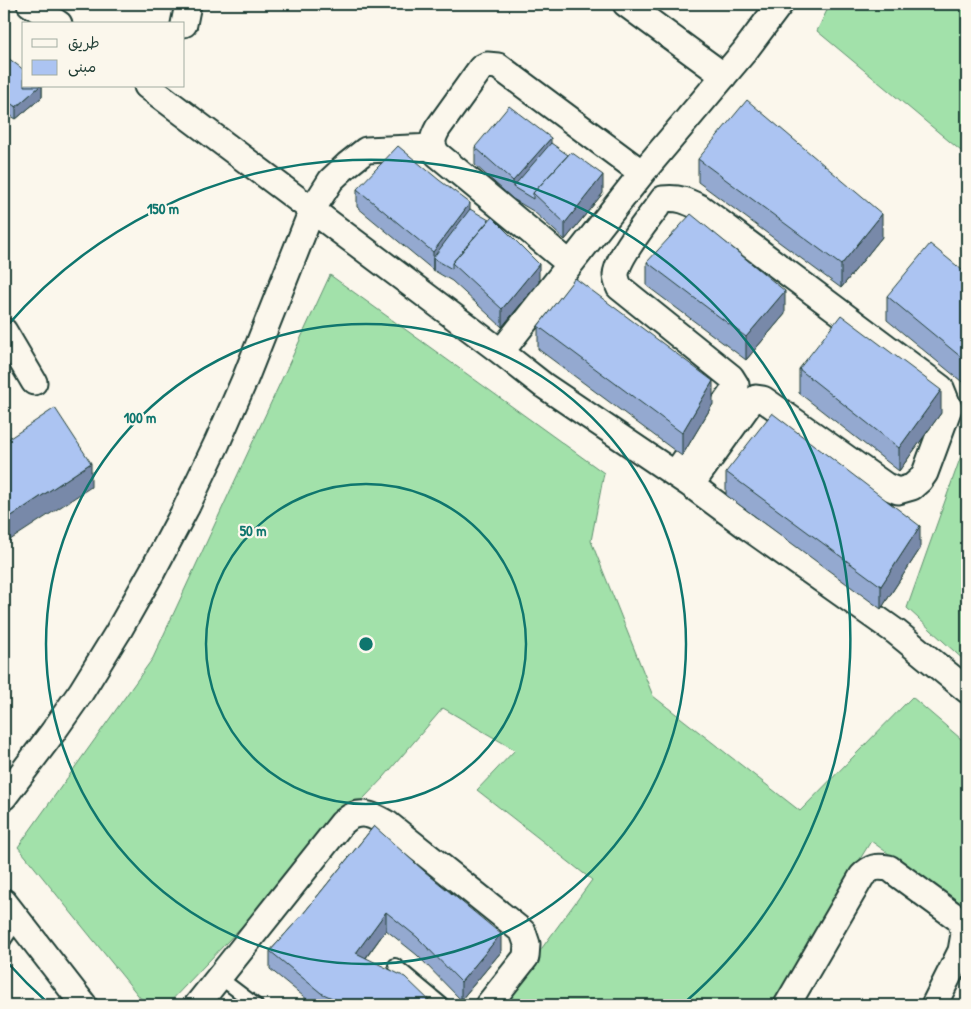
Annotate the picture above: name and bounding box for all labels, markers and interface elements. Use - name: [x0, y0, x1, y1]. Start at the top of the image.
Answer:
- legend: [22, 22, 185, 88]
- text: طريق: [68, 32, 100, 53]
- text: مبنى: [68, 56, 96, 77]
- text: 150 m: [147, 198, 179, 219]
- text: 100 m: [124, 407, 156, 428]
- text: 50 m: [240, 520, 266, 541]
- centre of rings: [357, 635, 375, 653]

